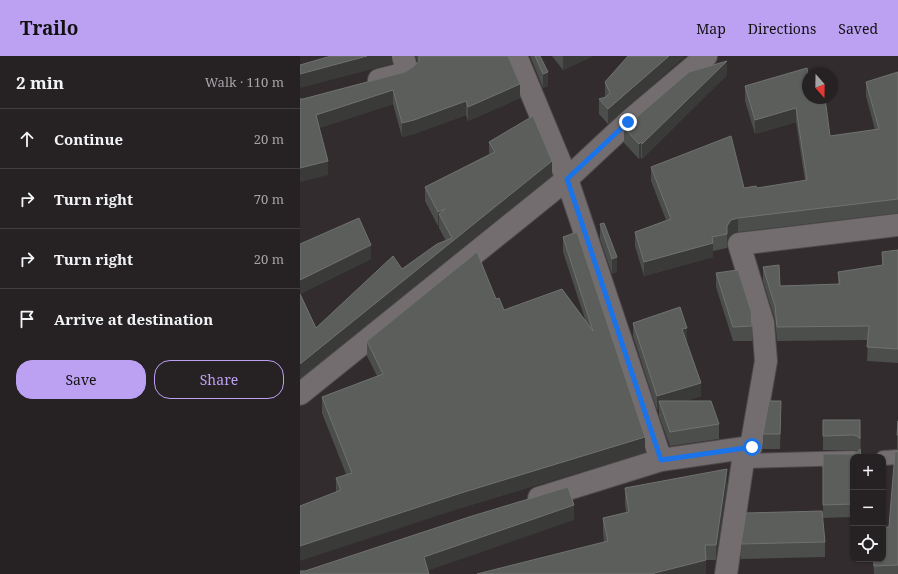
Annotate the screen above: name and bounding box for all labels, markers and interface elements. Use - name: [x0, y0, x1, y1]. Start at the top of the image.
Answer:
- text: Trailo: [20, 15, 78, 41]
- text: Map: [696, 19, 726, 38]
- text: Directions: [748, 19, 816, 38]
- text: Saved: [838, 19, 878, 38]
- north arrow: [802, 68, 838, 104]
- text: 2 min: [16, 71, 64, 94]
- text: Walk · 110 m: [205, 73, 284, 91]
- route end: [619, 113, 637, 131]
- icon: ahead: [16, 128, 38, 150]
- text: Continue: [54, 129, 123, 149]
- text: 20 m: [254, 130, 284, 148]
- icon: right: [16, 188, 38, 210]
- text: Turn right: [54, 189, 133, 209]
- text: 70 m: [254, 190, 284, 208]
- icon: right: [16, 248, 38, 270]
- text: Turn right: [54, 249, 133, 269]
- text: 20 m: [254, 250, 284, 268]
- icon: arrive: [16, 308, 38, 330]
- text: Arrive at destination: [54, 309, 213, 329]
- button: Save: [16, 360, 146, 399]
- button: Share: [154, 360, 284, 399]
- route start: [743, 438, 761, 456]
- map controls: [850, 454, 886, 562]
- button: +: [850, 454, 886, 490]
- button: −: [850, 490, 886, 526]
- button: locate: [850, 526, 886, 562]

